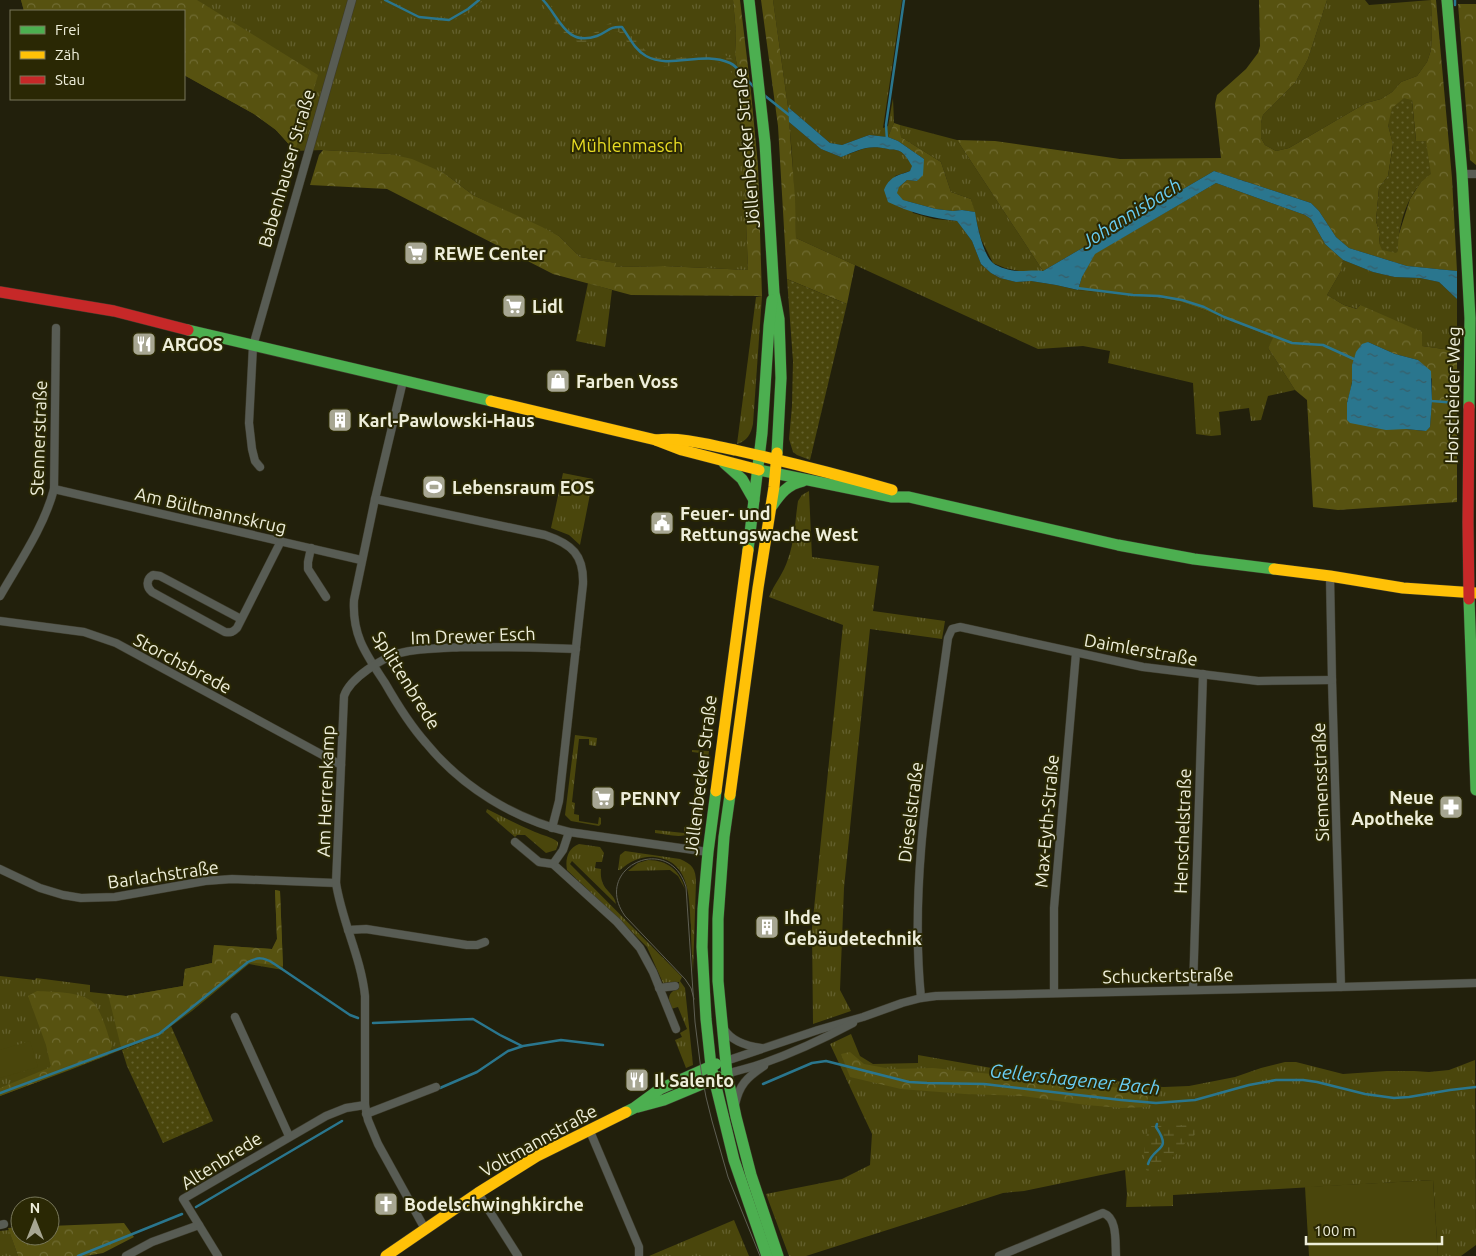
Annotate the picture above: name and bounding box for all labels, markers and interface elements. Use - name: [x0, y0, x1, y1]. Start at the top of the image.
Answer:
- legend: [10, 10, 185, 100]
- text: Frei: [55, 21, 80, 38]
- text: Zäh: [55, 46, 80, 63]
- street label: Jöllenbecker Straße: [729, 67, 763, 229]
- text: Stau: [55, 71, 85, 88]
- street label: Babenhauser Straße: [254, 87, 318, 249]
- park label: Mühlenmasch: [571, 135, 683, 155]
- water label: Johannisbach: [1076, 173, 1185, 253]
- supermarket icon: REWE Center: [403, 240, 429, 266]
- place label: REWE Center: [434, 243, 547, 263]
- supermarket icon: Lidl: [501, 293, 527, 319]
- place label: Lidl: [532, 296, 564, 316]
- street label: Horstheider Weg: [1441, 326, 1463, 464]
- restaurant icon: ARGOS: [131, 331, 157, 357]
- place label: ARGOS: [162, 334, 223, 354]
- shop icon: Farben Voss: [545, 368, 571, 394]
- place label: Farben Voss: [576, 371, 678, 391]
- street label: Stennerstraße: [26, 380, 50, 496]
- building icon: Karl-Pawlowski-Haus: [327, 407, 353, 433]
- place label: Karl-Pawlowski-Haus: [358, 410, 535, 430]
- sports icon: Lebensraum EOS: [421, 474, 447, 500]
- place label: Lebensraum EOS: [452, 477, 595, 497]
- street label: Am Bültmannskrug: [133, 483, 289, 537]
- place label: Feuer- und Rettungswache West: [680, 503, 859, 544]
- public building icon: Feuer- und Rettungswache West: [649, 510, 675, 536]
- street label: Im Drewer Esch: [410, 623, 536, 647]
- street label: Splittenbrede: [369, 628, 445, 732]
- street label: Storchsbrede: [131, 629, 235, 697]
- street label: Daimlerstraße: [1083, 629, 1199, 669]
- street label: Jöllenbecker Straße: [680, 694, 720, 856]
- street label: Siemensstraße: [1308, 722, 1332, 842]
- street label: Am Herrenkamp: [313, 725, 337, 857]
- street label: Max-Eyth-Straße: [1030, 754, 1062, 888]
- street label: Dieselstraße: [894, 761, 926, 863]
- street label: Henschelstraße: [1170, 768, 1194, 894]
- supermarket icon: PENNY: [590, 785, 616, 811]
- place label: Neue Apotheke: [1351, 787, 1434, 828]
- place label: PENNY: [620, 788, 681, 808]
- pharmacy icon: Neue Apotheke: [1438, 794, 1464, 820]
- street label: Barlachstraße: [106, 856, 220, 892]
- place label: Ihde Gebäudetechnik: [784, 907, 922, 948]
- building icon: Ihde Gebäudetechnik: [754, 914, 780, 940]
- street label: Schuckertstraße: [1102, 964, 1234, 986]
- water label: Gellershagener Bach: [989, 1059, 1161, 1099]
- restaurant icon: Il Salento: [624, 1067, 650, 1093]
- place label: Il Salento: [654, 1070, 734, 1090]
- street label: Voltmannstraße: [476, 1100, 600, 1180]
- street label: Altenbrede: [177, 1127, 265, 1193]
- church icon: Bodelschwinghkirche: [373, 1191, 399, 1217]
- place label: Bodelschwinghkirche: [404, 1194, 584, 1214]
- north arrow: [10, 1196, 60, 1246]
- text: N: [30, 1200, 40, 1216]
- scale bar: [1306, 1214, 1442, 1246]
- text: 100 m: [1314, 1222, 1356, 1239]

